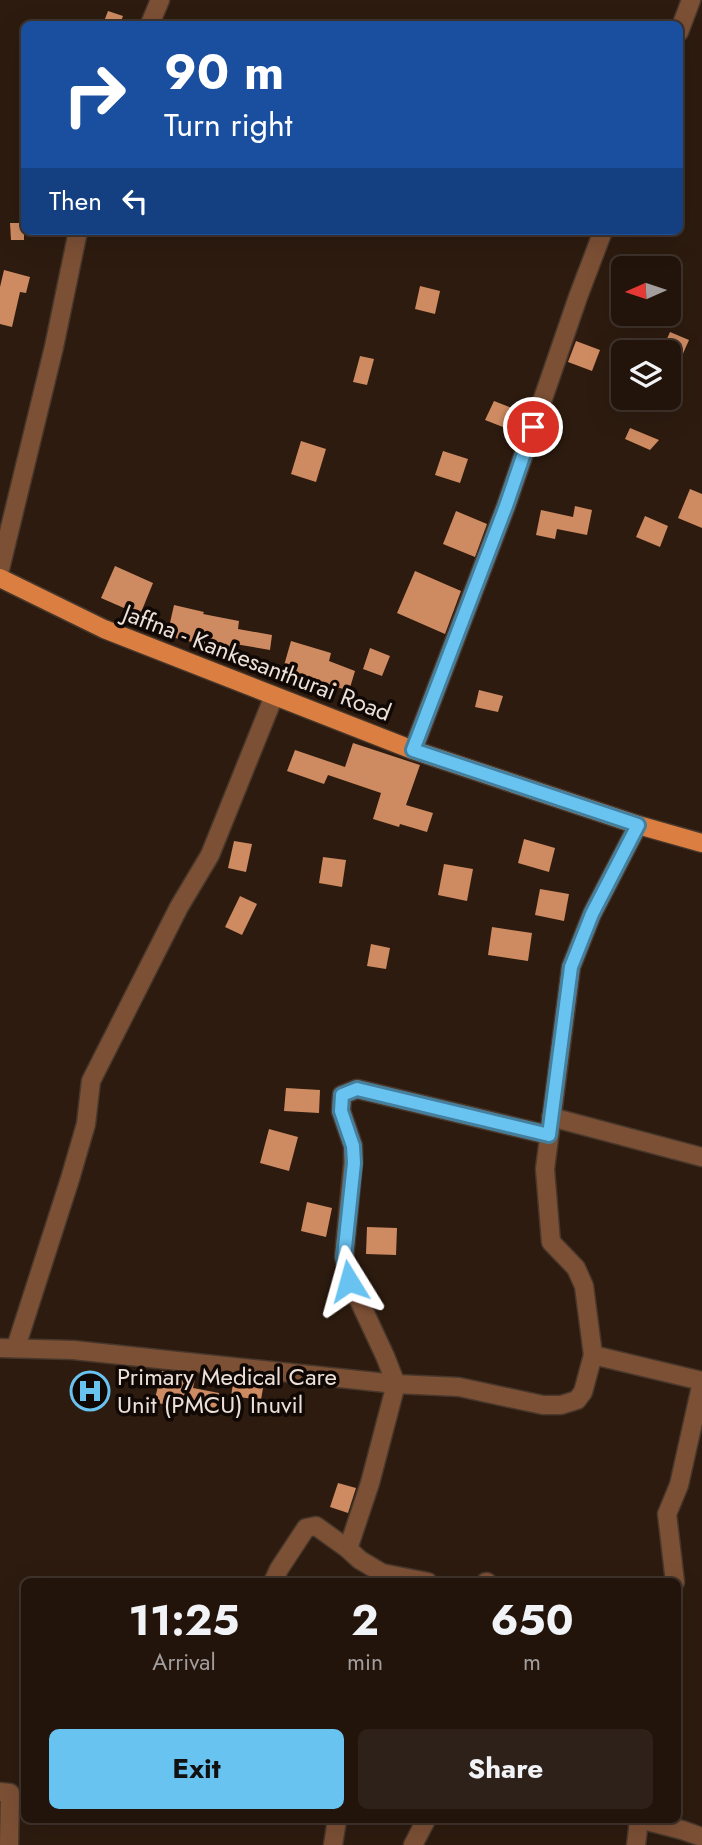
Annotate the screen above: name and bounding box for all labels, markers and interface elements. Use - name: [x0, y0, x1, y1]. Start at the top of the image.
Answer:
- text: 90 m: [164, 37, 284, 107]
- icon: right: [49, 49, 140, 140]
- text: Turn right: [164, 102, 293, 148]
- text: Then: [49, 182, 102, 220]
- icon: left: [116, 182, 154, 220]
- north arrow: [611, 256, 681, 326]
- map controls: [611, 256, 681, 410]
- button: layers: [611, 340, 681, 410]
- pin: [503, 397, 563, 457]
- icon: arrive: [514, 408, 552, 446]
- street label: Jaffna - Kankesanthurai Road: [115, 594, 396, 730]
- position arrow: [312, 1244, 386, 1318]
- place label: Primary Medical Care Unit (PMCU) Inuvil: [117, 1359, 337, 1422]
- hospital icon: Primary Medical Care Unit (PMCU) Inuvil: [69, 1370, 111, 1412]
- text: 11:25: [129, 1590, 239, 1651]
- text: 2: [351, 1590, 379, 1651]
- text: 650: [490, 1590, 573, 1651]
- text: Arrival: [152, 1645, 216, 1679]
- text: min: [347, 1645, 383, 1679]
- text: m: [523, 1645, 541, 1679]
- button: Exit: [49, 1729, 344, 1809]
- button: Share: [358, 1729, 653, 1809]

